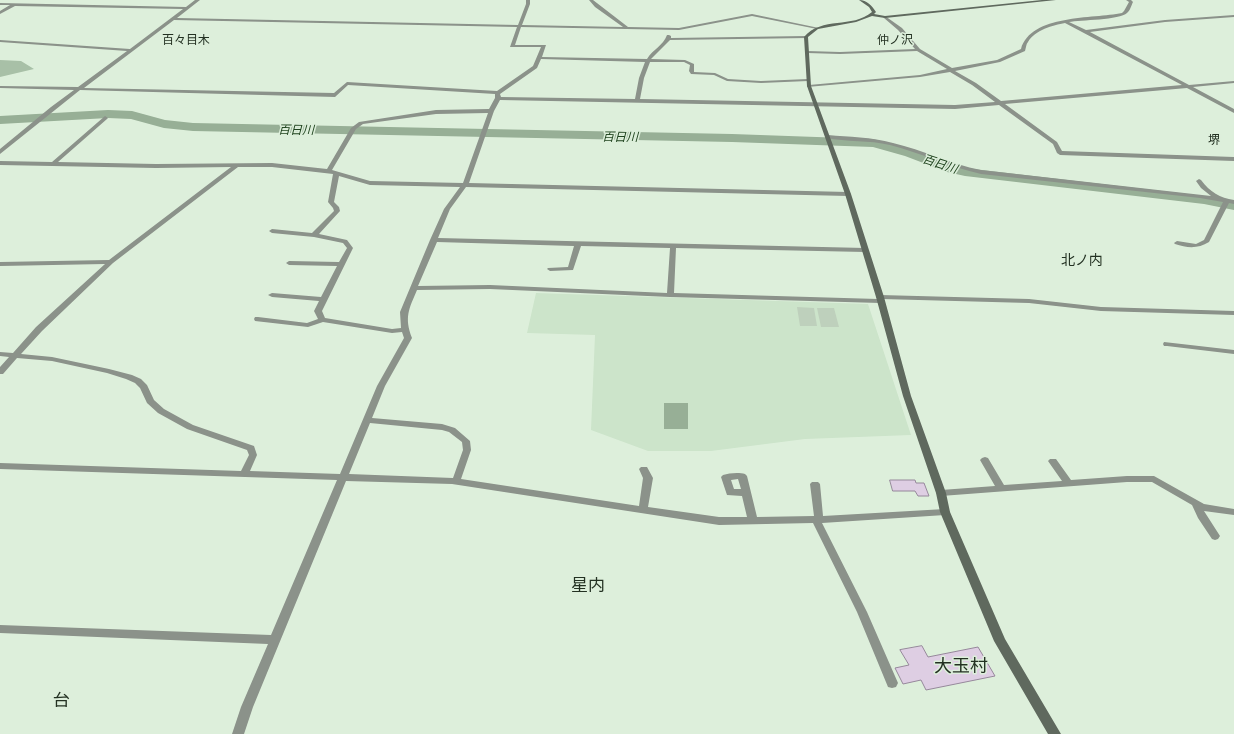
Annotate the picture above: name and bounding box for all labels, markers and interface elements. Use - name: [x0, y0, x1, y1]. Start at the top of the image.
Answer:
- district label: 百々目木: [162, 33, 210, 47]
- district label: 仲ノ沢: [877, 33, 913, 47]
- water label: 百日川: [278, 122, 314, 138]
- water label: 百日川: [602, 129, 638, 145]
- district label: 堺: [1208, 133, 1220, 147]
- water label: 百日川: [921, 152, 959, 176]
- district label: 北ノ内: [1061, 252, 1103, 268]
- district label: 星内: [571, 575, 605, 595]
- district label: 大玉村: [934, 655, 988, 677]
- district label: 台: [53, 690, 69, 710]

